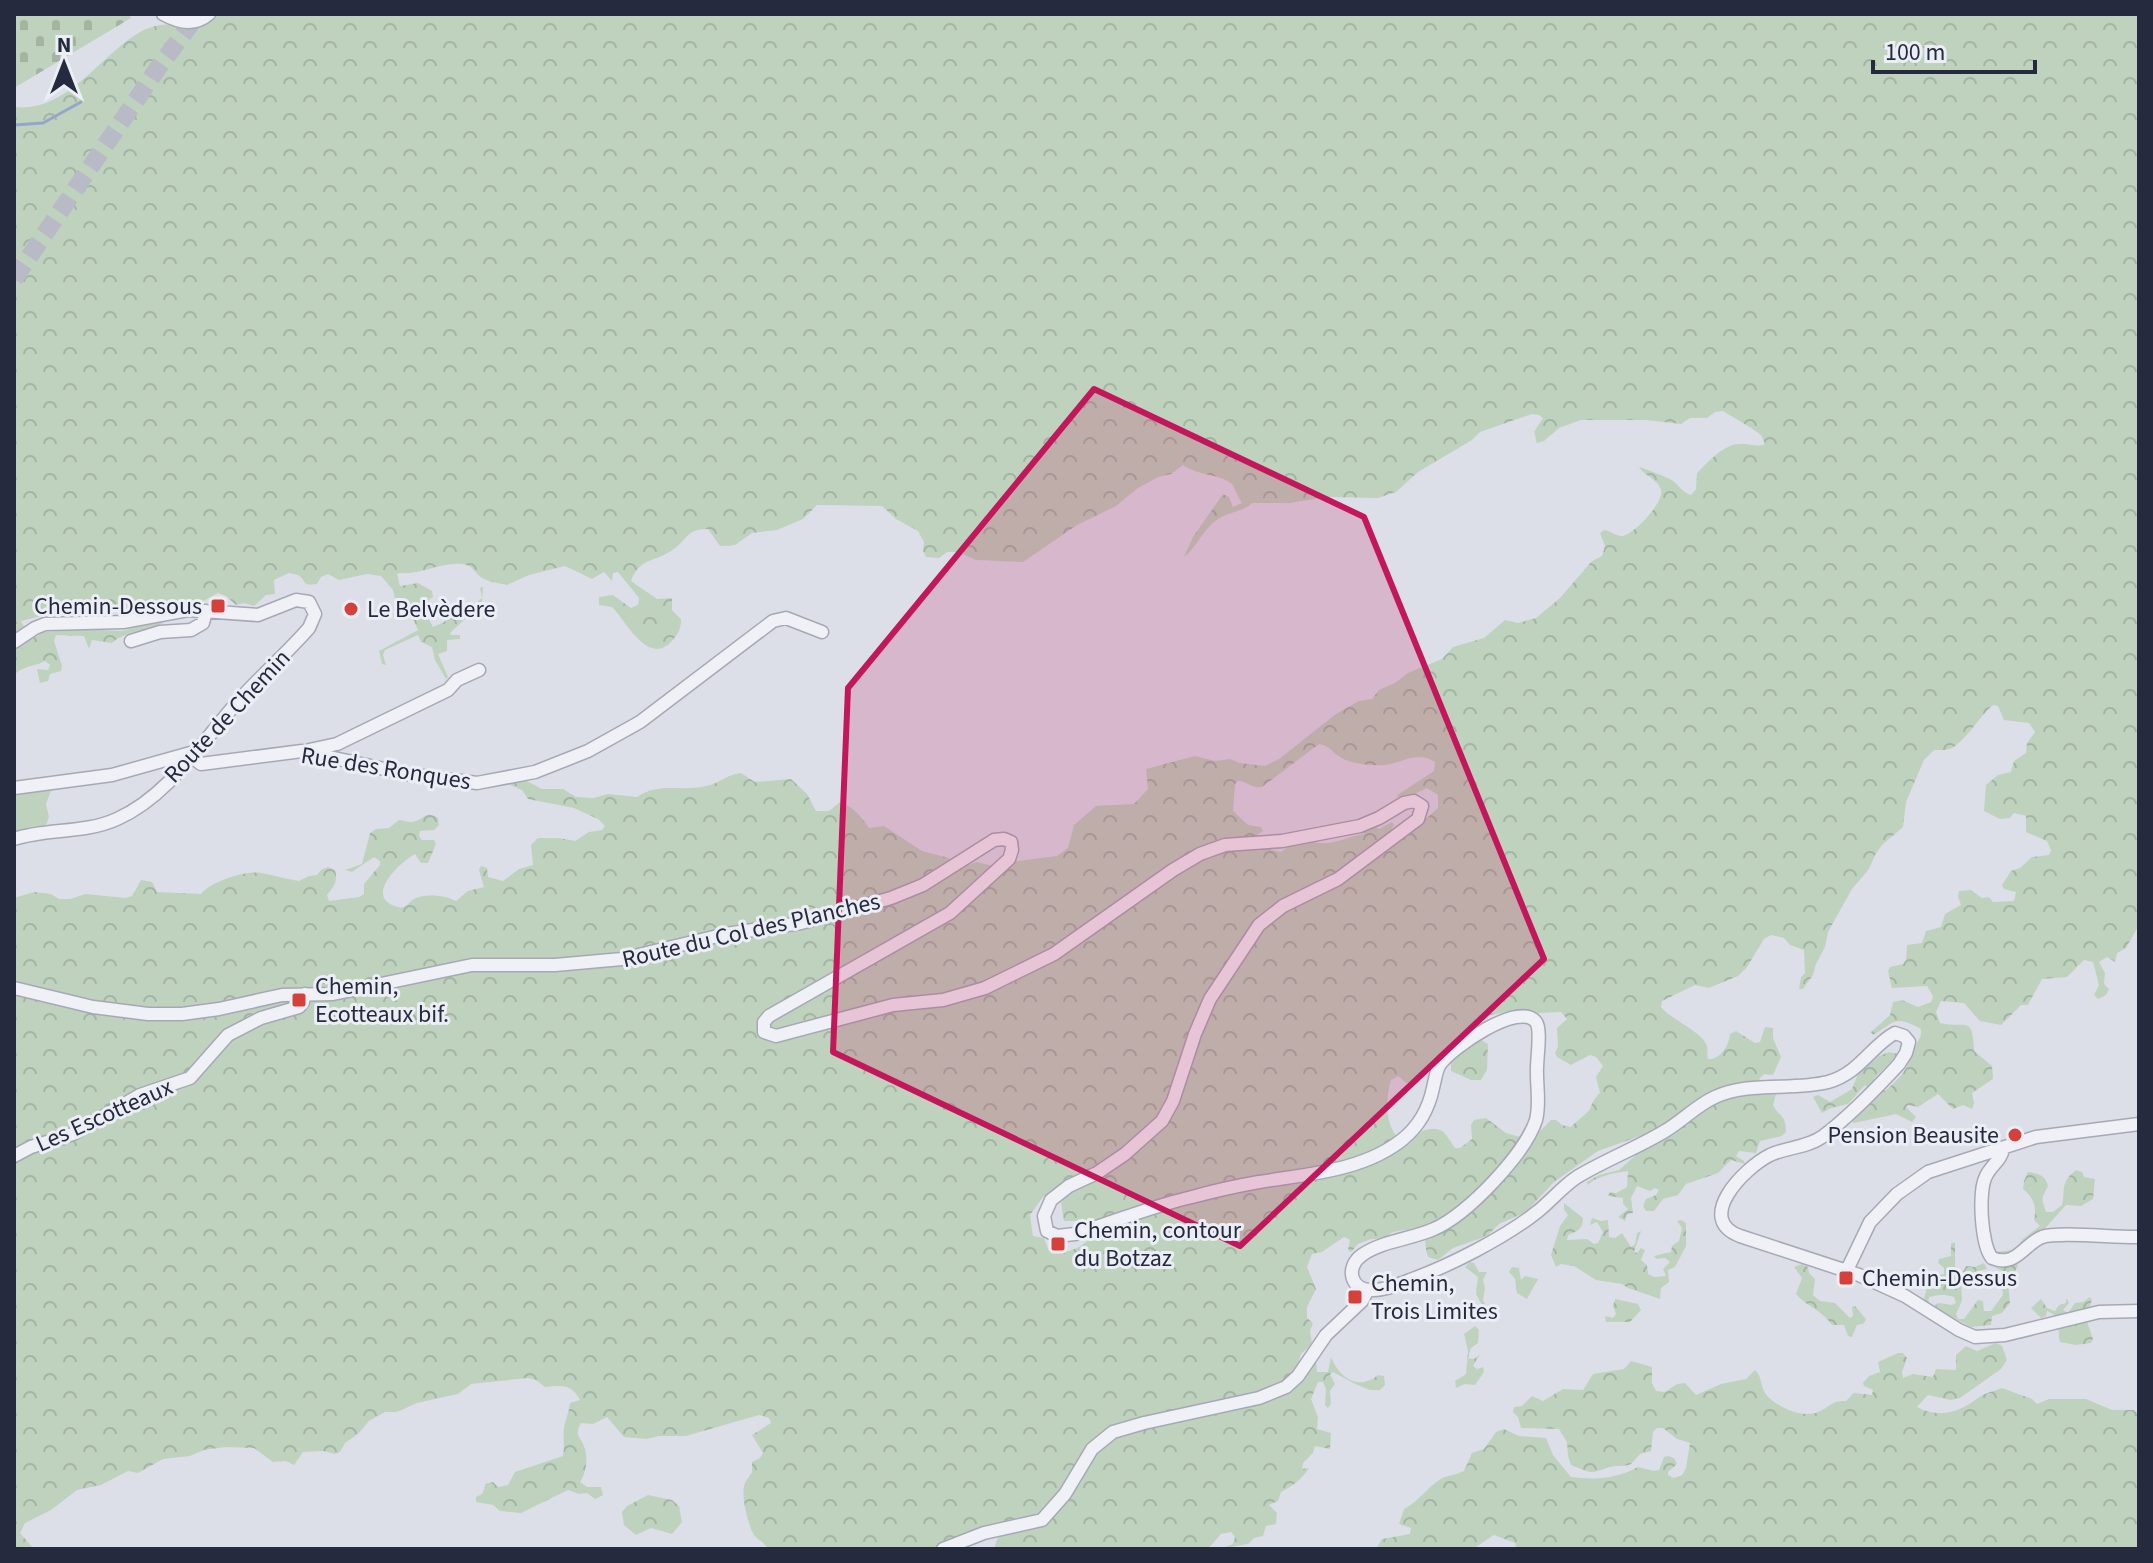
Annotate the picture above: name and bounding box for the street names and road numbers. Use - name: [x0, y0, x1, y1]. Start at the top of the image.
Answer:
- street label: Route de Chemin: [156, 642, 299, 791]
- street label: Rue des Ronques: [299, 738, 473, 799]
- street label: Route du Col des Planches: [619, 884, 884, 977]
- street label: Les Escotteaux: [30, 1070, 179, 1161]

